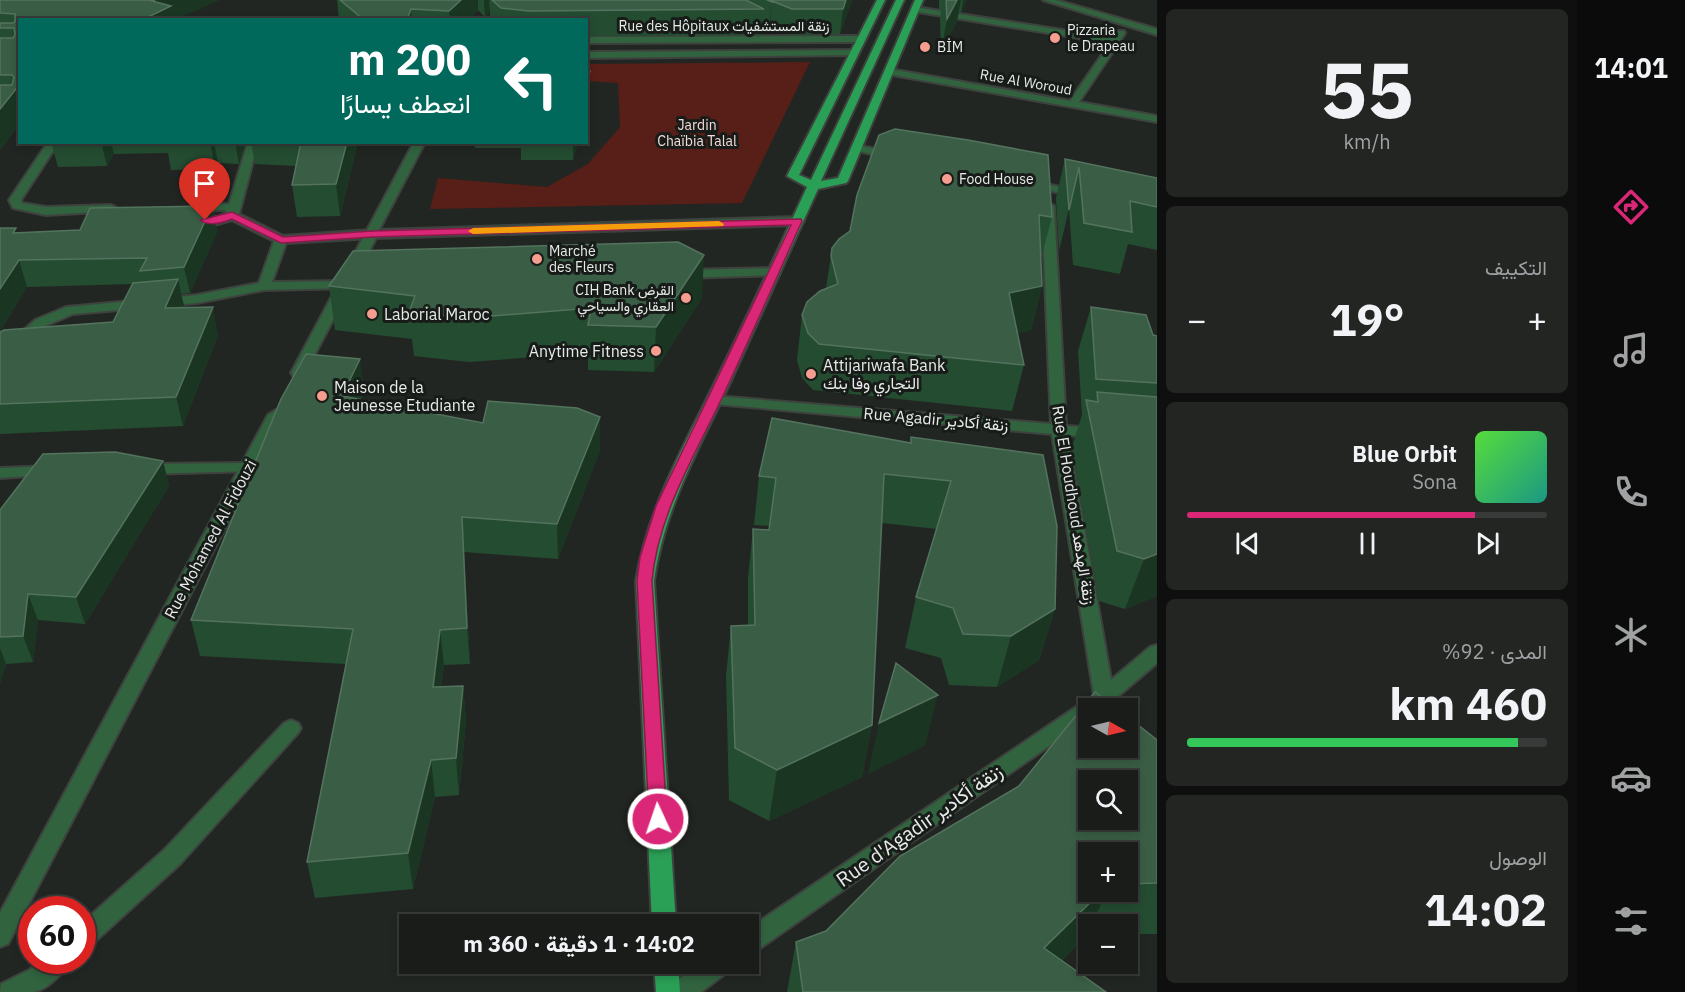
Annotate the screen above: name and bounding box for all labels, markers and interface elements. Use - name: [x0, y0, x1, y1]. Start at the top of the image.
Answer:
- street label: Rue des Hôpitaux زنقة المستشفيات: [618, 17, 830, 35]
- place label: Pizzaria le Drapeau: [1067, 21, 1135, 55]
- marker: Pizzaria le Drapeau: [1048, 31, 1062, 45]
- text: 200 m: [348, 32, 471, 87]
- place label: BİM: [937, 38, 963, 56]
- text: 55: [1320, 38, 1414, 139]
- marker: BİM: [918, 40, 932, 54]
- icon: left: [492, 42, 570, 120]
- text: 14:01: [1594, 50, 1668, 85]
- street label: Rue Al Woroud: [979, 65, 1073, 99]
- text: انعطف يسارًا: [340, 85, 471, 120]
- park label: Jardin Chaïbia Talal: [657, 116, 737, 150]
- text: km/h: [1343, 128, 1391, 155]
- pin: [179, 158, 230, 220]
- icon: arrive: [188, 167, 221, 200]
- place label: Food House: [959, 170, 1034, 188]
- marker: Food House: [940, 172, 954, 186]
- icon: directions: [1610, 186, 1652, 228]
- place label: Marché des Fleurs: [549, 242, 614, 276]
- marker: Marché des Fleurs: [530, 252, 544, 266]
- text: التكييف: [1485, 254, 1547, 281]
- place label: CIH Bank القرض العقاري والسياحي: [575, 281, 674, 318]
- text: 19°: [1329, 290, 1405, 348]
- marker: CIH Bank القرض العقاري والسياحي: [679, 291, 693, 305]
- text: −: [1187, 298, 1207, 341]
- text: +: [1527, 298, 1547, 341]
- place label: Laborial Maroc: [384, 304, 490, 324]
- marker: Laborial Maroc: [365, 307, 379, 321]
- icon: music: [1610, 329, 1652, 371]
- place label: Anytime Fitness: [529, 341, 644, 361]
- marker: Anytime Fitness: [649, 344, 663, 358]
- place label: Attijariwafa Bank التجاري وفا بنك: [823, 355, 946, 397]
- marker: Attijariwafa Bank التجاري وفا بنك: [804, 367, 818, 381]
- place label: Maison de la Jeunesse Etudiante: [334, 377, 475, 415]
- marker: Maison de la Jeunesse Etudiante: [315, 389, 329, 403]
- street label: Rue Agadir زنقة أكادير: [863, 403, 1009, 436]
- street label: Rue El Houdhoud زنقة الهدهد: [1047, 404, 1100, 606]
- text: Blue Orbit: [1352, 439, 1457, 468]
- street label: Rue Mohamed Al Fidouzi: [160, 456, 260, 622]
- text: Sona: [1412, 468, 1457, 495]
- icon: phone: [1610, 471, 1652, 513]
- icon: previous: [1231, 527, 1264, 560]
- icon: pause: [1351, 527, 1384, 560]
- icon: next: [1471, 527, 1504, 560]
- icon: climate: [1610, 614, 1652, 656]
- text: المدى · 92%: [1442, 638, 1547, 665]
- text: 460 km: [1389, 674, 1547, 732]
- north arrow: [1078, 698, 1138, 758]
- map controls: [1078, 698, 1138, 974]
- street label: Rue d'Agadir زنقة أكادير: [831, 757, 1007, 893]
- icon: car: [1610, 757, 1652, 799]
- button: search: [1078, 770, 1138, 830]
- position arrow: [626, 787, 690, 851]
- button: +: [1078, 842, 1138, 902]
- text: الوصول: [1489, 844, 1547, 871]
- text: 14:02: [1424, 880, 1547, 938]
- speed limit sign: 60: [18, 896, 96, 974]
- icon: filters: [1610, 900, 1652, 942]
- button: −: [1078, 914, 1138, 974]
- text: 14:02 · 1 دقيقة · 360 m: [463, 929, 695, 958]

